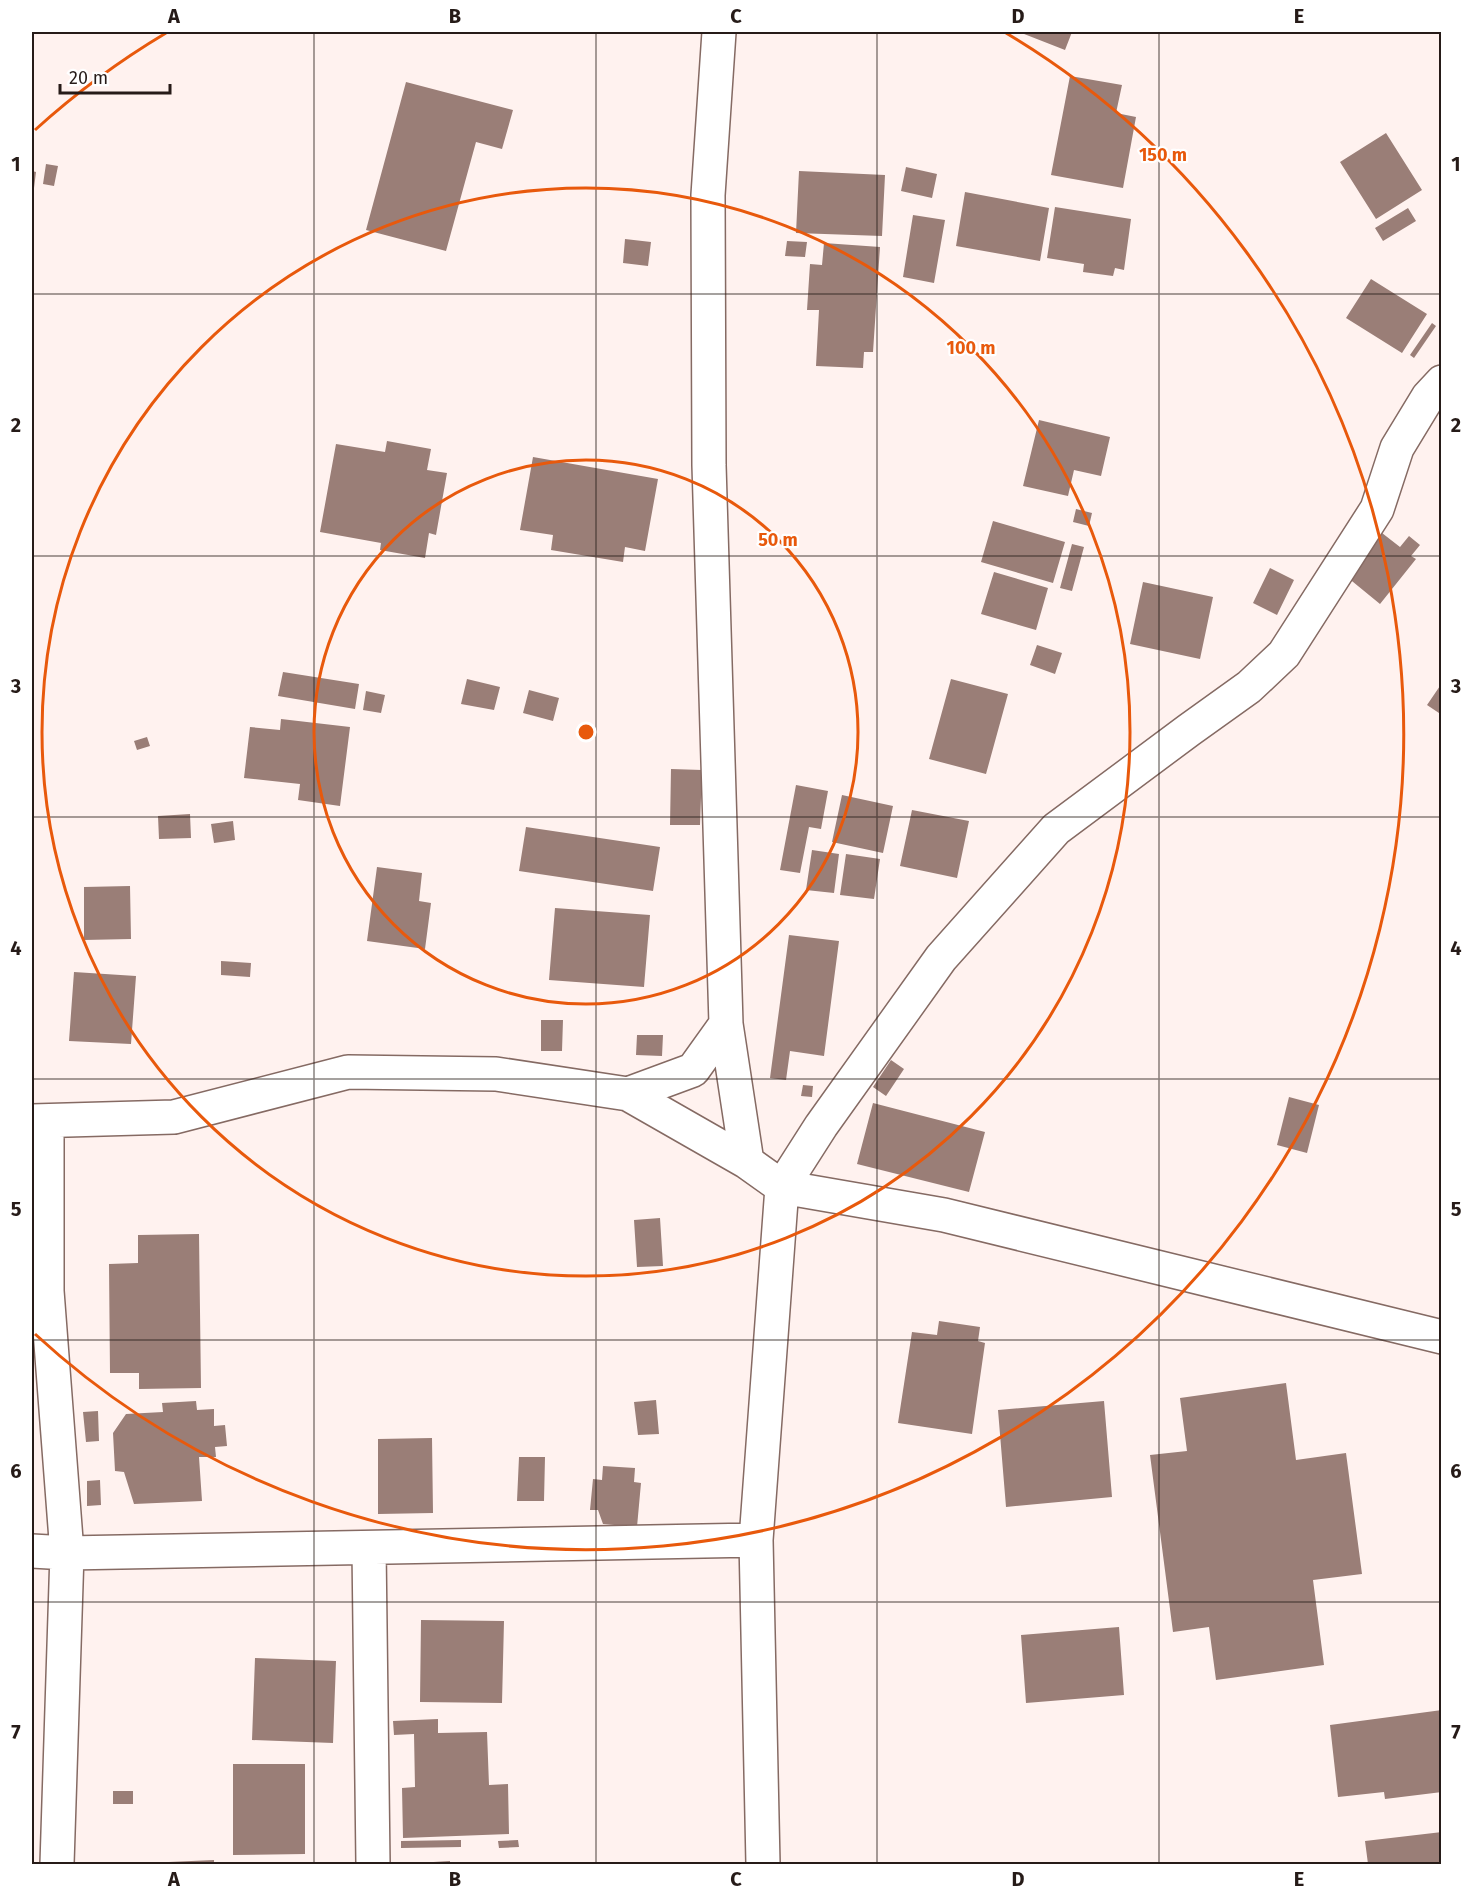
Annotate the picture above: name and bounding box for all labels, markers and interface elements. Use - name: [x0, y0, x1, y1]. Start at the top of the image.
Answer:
- text: A: [167, 4, 181, 28]
- text: B: [449, 4, 461, 28]
- text: C: [730, 4, 742, 28]
- text: D: [1011, 4, 1025, 28]
- text: E: [1294, 4, 1304, 28]
- scale bar: [60, 57, 170, 95]
- text: 20 m: [69, 67, 108, 89]
- text: 150 m: [1139, 144, 1187, 166]
- text: 1: [11, 152, 21, 176]
- text: 1: [1451, 152, 1461, 176]
- text: 100 m: [947, 337, 995, 359]
- text: 2: [11, 413, 21, 437]
- text: 2: [1451, 413, 1461, 437]
- text: 50 m: [758, 529, 798, 551]
- text: 3: [10, 674, 21, 698]
- text: 3: [1450, 674, 1461, 698]
- centre of rings: [576, 722, 596, 742]
- text: 4: [10, 936, 22, 960]
- text: 4: [1450, 936, 1462, 960]
- text: 5: [11, 1197, 22, 1221]
- text: 5: [1451, 1197, 1462, 1221]
- text: 6: [10, 1459, 22, 1483]
- text: 6: [1450, 1459, 1462, 1483]
- text: 7: [11, 1720, 21, 1744]
- text: 7: [1451, 1720, 1461, 1744]
- text: A: [167, 1867, 181, 1891]
- text: B: [449, 1867, 461, 1891]
- text: C: [730, 1867, 742, 1891]
- text: D: [1011, 1867, 1025, 1891]
- text: E: [1294, 1867, 1304, 1891]

